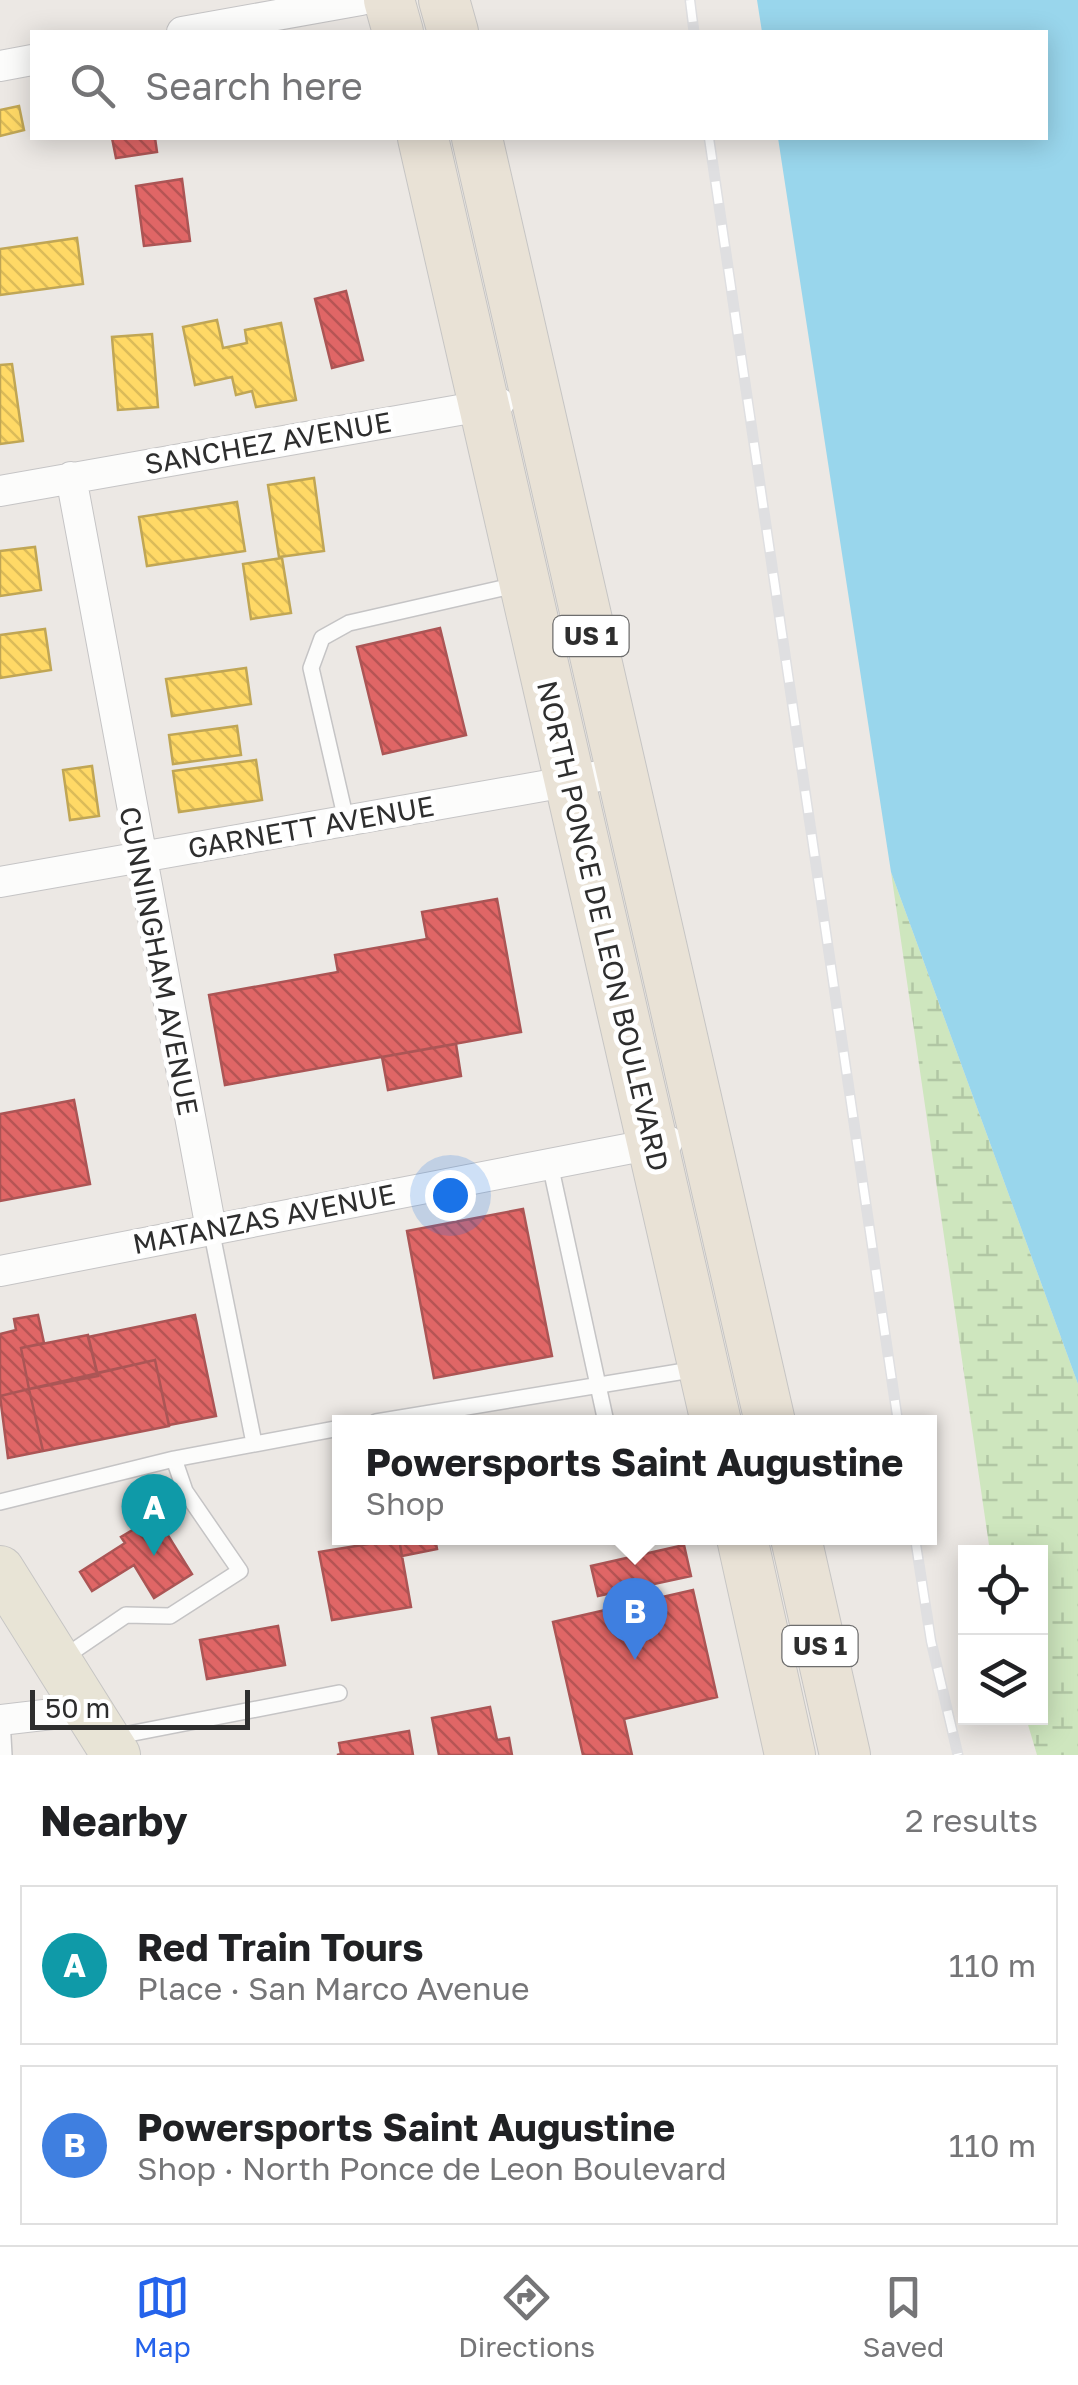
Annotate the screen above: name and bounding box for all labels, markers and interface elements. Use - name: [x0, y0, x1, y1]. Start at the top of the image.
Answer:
- search box: [30, 30, 1048, 140]
- icon: search: [65, 58, 120, 113]
- text: Search here: [145, 63, 363, 108]
- street label: SANCHEZ AVENUE: [142, 405, 394, 480]
- road number: US 1: [554, 616, 628, 656]
- street label: NORTH PONCE DE LEON BOULEVARD: [531, 678, 676, 1174]
- street label: GARNETT AVENUE: [185, 789, 437, 864]
- street label: CUNNINGHAM AVENUE: [113, 804, 206, 1118]
- your location: [425, 1170, 476, 1221]
- street label: MATANZAS AVENUE: [130, 1177, 398, 1260]
- popup: [332, 1415, 937, 1545]
- text: Powersports Saint Augustine: [365, 1439, 904, 1484]
- pin: A: [122, 1474, 186, 1556]
- text: Shop: [365, 1484, 445, 1522]
- map controls: [958, 1545, 1048, 1725]
- button: locate: [958, 1545, 1048, 1635]
- pin: B: [602, 1578, 668, 1660]
- road number: US 1: [782, 1626, 858, 1666]
- button: layers: [958, 1635, 1048, 1725]
- scale bar: [30, 1685, 250, 1730]
- text: 50 m: [45, 1691, 110, 1724]
- text: Nearby: [40, 1795, 188, 1845]
- text: 2 results: [905, 1801, 1038, 1839]
- text: Red Train Tours: [137, 1924, 424, 1969]
- text: A: [63, 1946, 86, 1984]
- text: 110 m: [949, 1946, 1036, 1984]
- text: Place · San Marco Avenue: [137, 1969, 529, 2007]
- text: Powersports Saint Augustine: [137, 2104, 675, 2149]
- text: B: [63, 2126, 86, 2164]
- text: 110 m: [949, 2126, 1036, 2164]
- text: Shop · North Ponce de Leon Boulevard: [137, 2149, 727, 2187]
- tab: Map: [134, 2270, 191, 2363]
- tab: Directions: [458, 2270, 595, 2363]
- tab: Saved: [862, 2270, 944, 2363]

